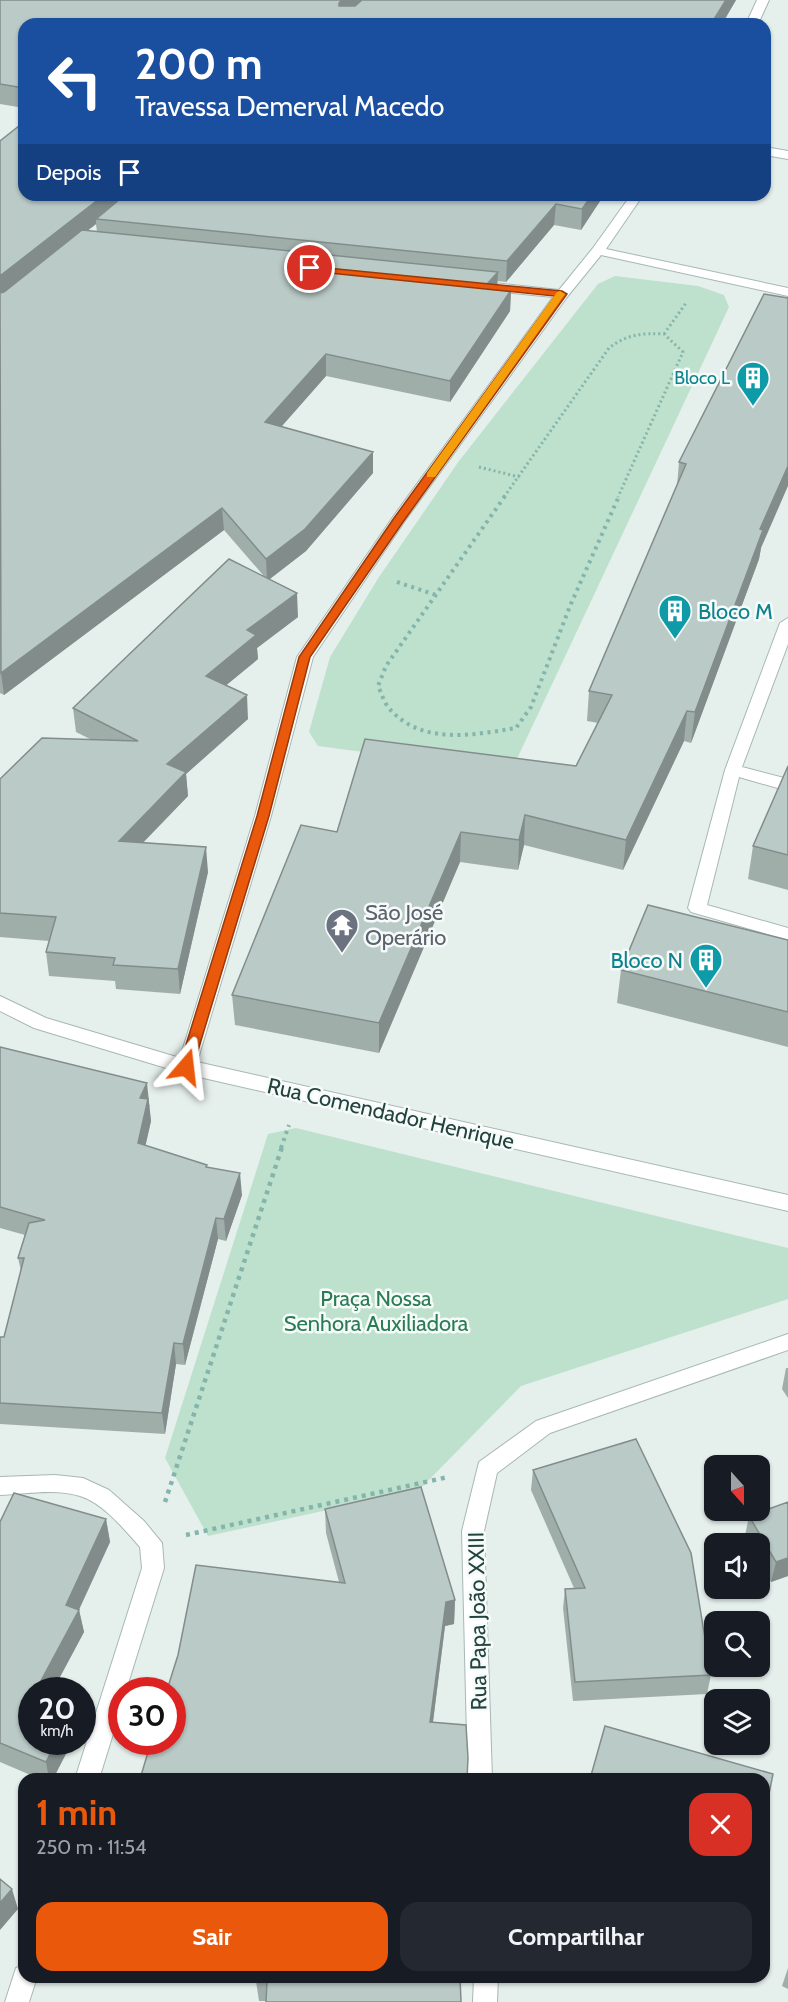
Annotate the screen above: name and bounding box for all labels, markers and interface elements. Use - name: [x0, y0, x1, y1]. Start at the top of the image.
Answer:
- text: 200 m: [135, 38, 262, 90]
- icon: left: [36, 42, 114, 120]
- text: Travessa Demerval Macedo: [135, 90, 444, 123]
- icon: arrive: [113, 156, 146, 189]
- text: Depois: [36, 159, 101, 186]
- pin: [284, 242, 335, 293]
- icon: arrive: [293, 251, 326, 284]
- building icon: Bloco L: [735, 360, 771, 407]
- place label: Bloco L: [674, 367, 730, 389]
- building icon: Bloco M: [657, 593, 693, 640]
- place label: Bloco M: [698, 598, 773, 625]
- place label: São José Operário: [365, 899, 446, 951]
- temple icon: São José Operário: [324, 907, 360, 954]
- building icon: Bloco N: [688, 942, 724, 989]
- place label: Bloco N: [610, 947, 683, 974]
- position arrow: [154, 1035, 218, 1099]
- street label: Rua Comendador Henrique: [265, 1072, 517, 1155]
- park label: Praça Nossa Senhora Auxiliadora: [284, 1285, 469, 1337]
- north arrow: [704, 1455, 770, 1521]
- map controls: [704, 1455, 770, 1755]
- street label: Rua Papa João XXIII: [462, 1531, 493, 1711]
- button: sound: [704, 1533, 770, 1599]
- button: search: [704, 1611, 770, 1677]
- speed limit sign: 30: [108, 1677, 186, 1755]
- button: layers: [704, 1689, 770, 1755]
- text: 20: [38, 1690, 76, 1727]
- text: km/h: [41, 1722, 73, 1740]
- text: 1 min: [36, 1790, 117, 1834]
- button: close: [689, 1793, 752, 1856]
- text: 250 m · 11:54: [36, 1835, 147, 1859]
- button: Sair: [36, 1902, 388, 1971]
- button: Compartilhar: [400, 1902, 752, 1971]

